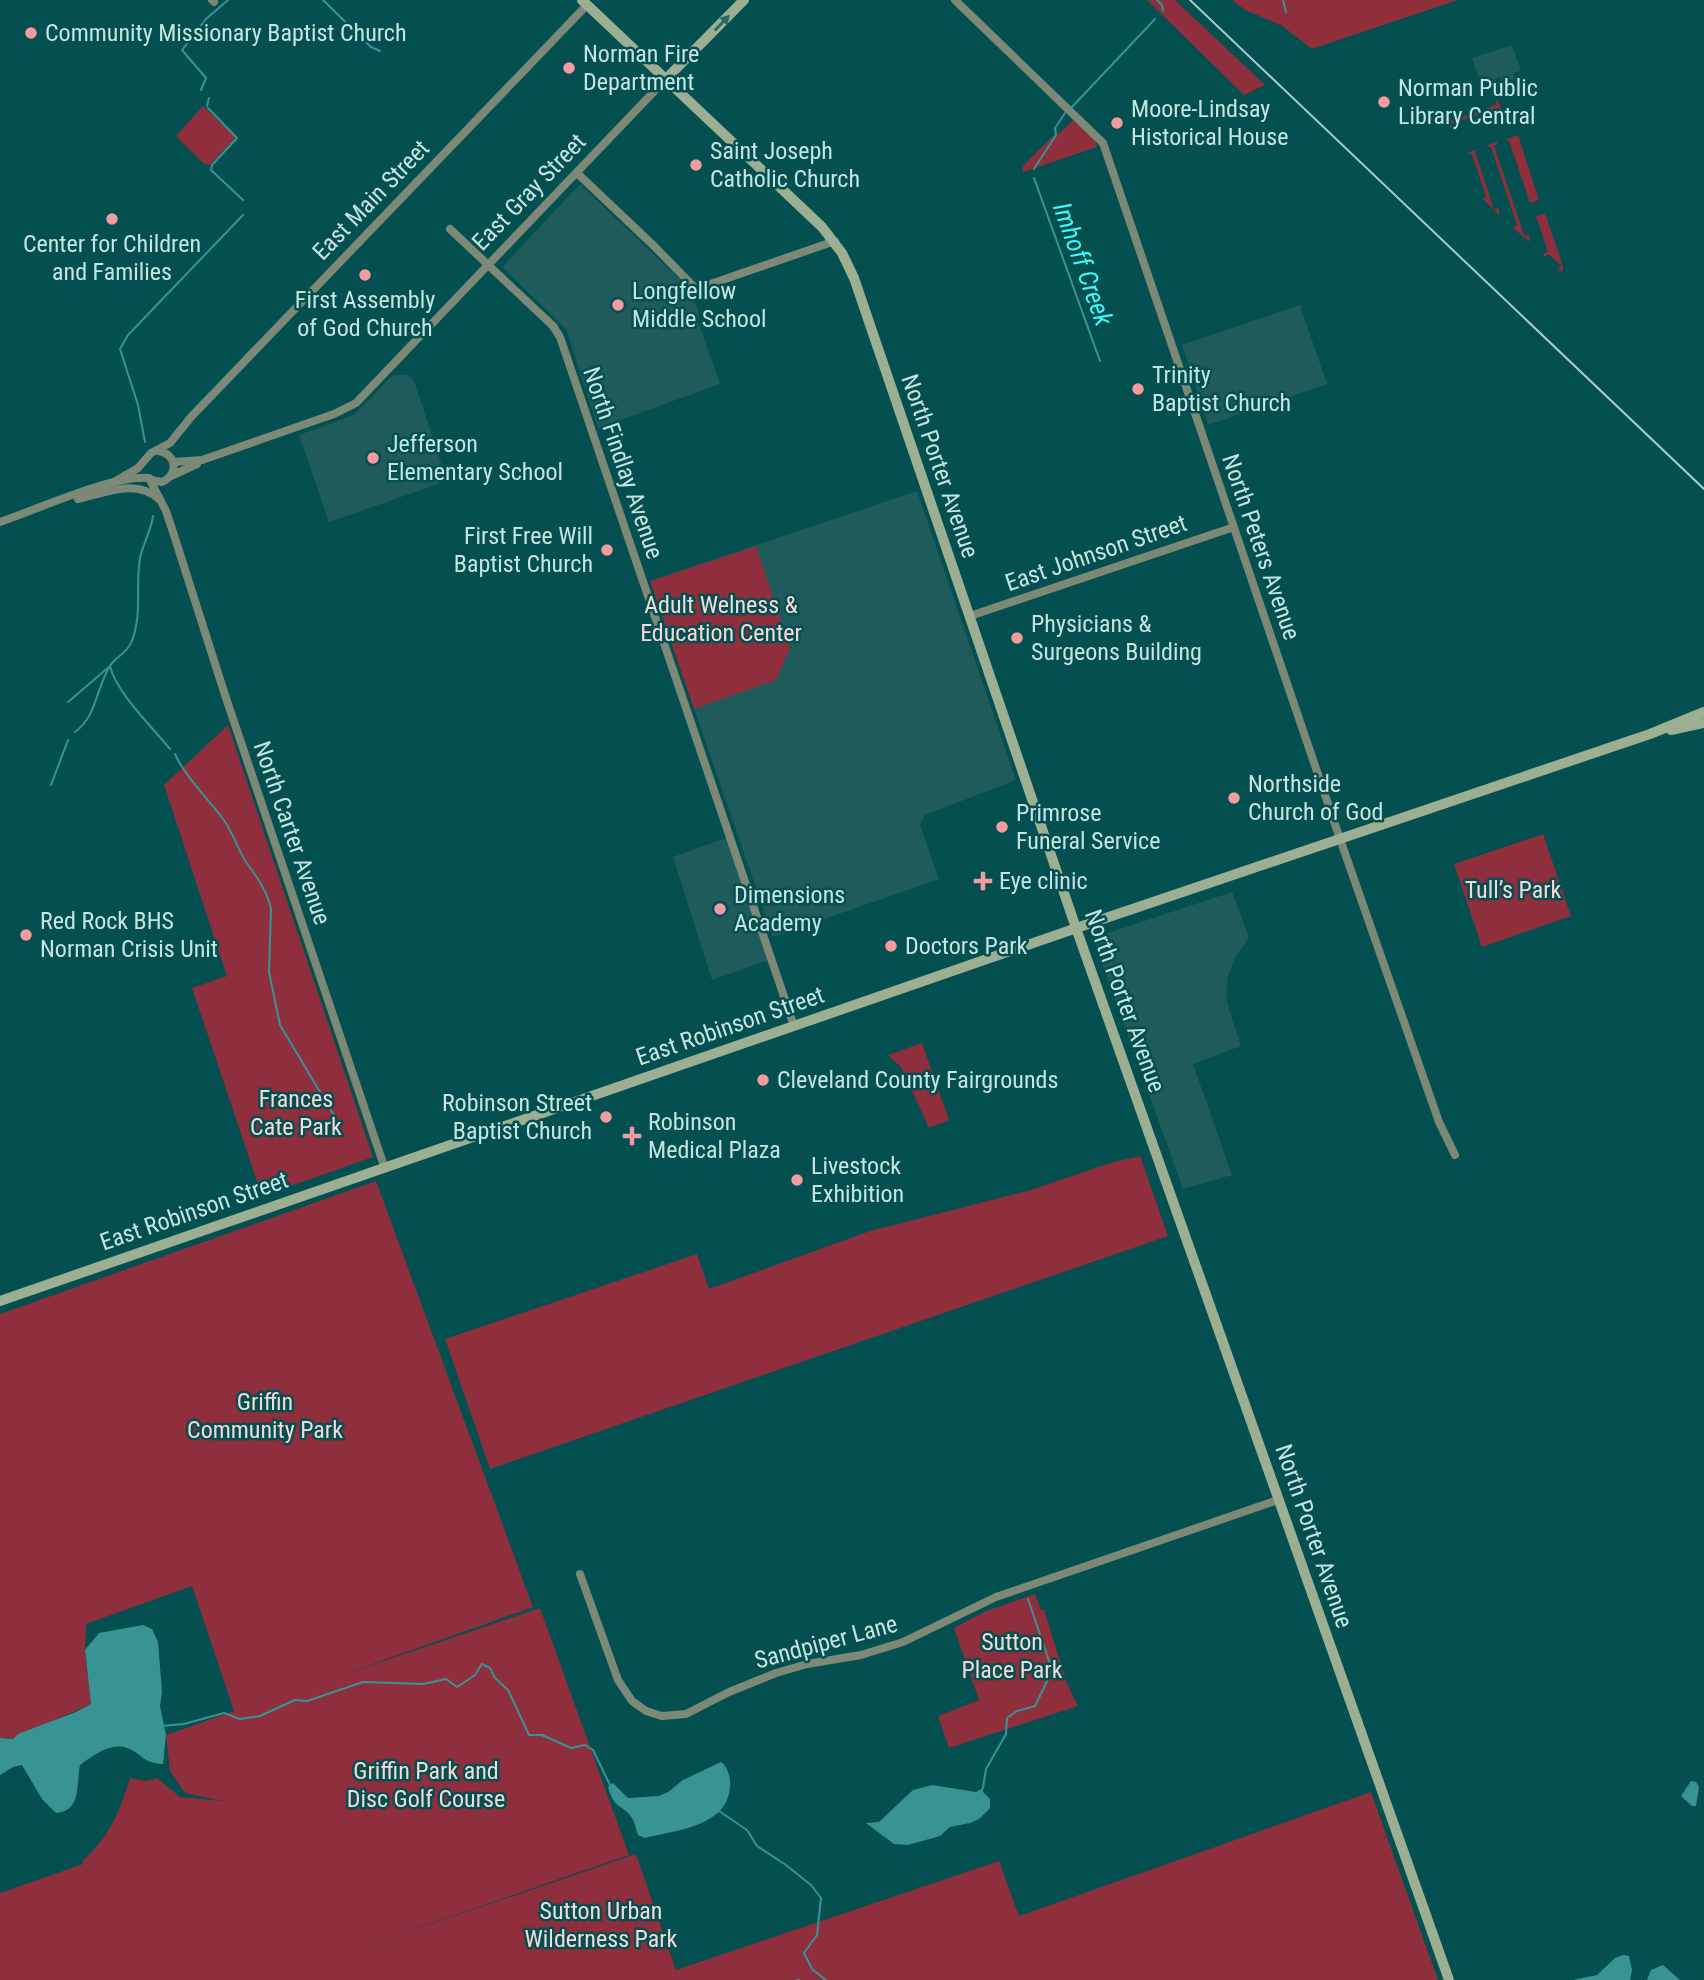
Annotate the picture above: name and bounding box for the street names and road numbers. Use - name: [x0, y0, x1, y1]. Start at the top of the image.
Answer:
- street label: East Gray Street: [466, 128, 592, 256]
- street label: East Main Street: [307, 134, 435, 266]
- street label: North Findlay Avenue: [577, 363, 669, 563]
- street label: North Porter Avenue: [895, 370, 985, 562]
- street label: North Peters Avenue: [1216, 450, 1306, 644]
- street label: East Johnson Street: [1002, 509, 1190, 597]
- street label: North Carter Avenue: [247, 738, 337, 928]
- street label: North Porter Avenue: [1079, 906, 1171, 1096]
- street label: East Robinson Street: [632, 981, 828, 1071]
- street label: East Robinson Street: [96, 1166, 292, 1256]
- street label: North Porter Avenue: [1269, 1440, 1359, 1632]
- street label: Sandpiper Lane: [752, 1610, 900, 1674]

